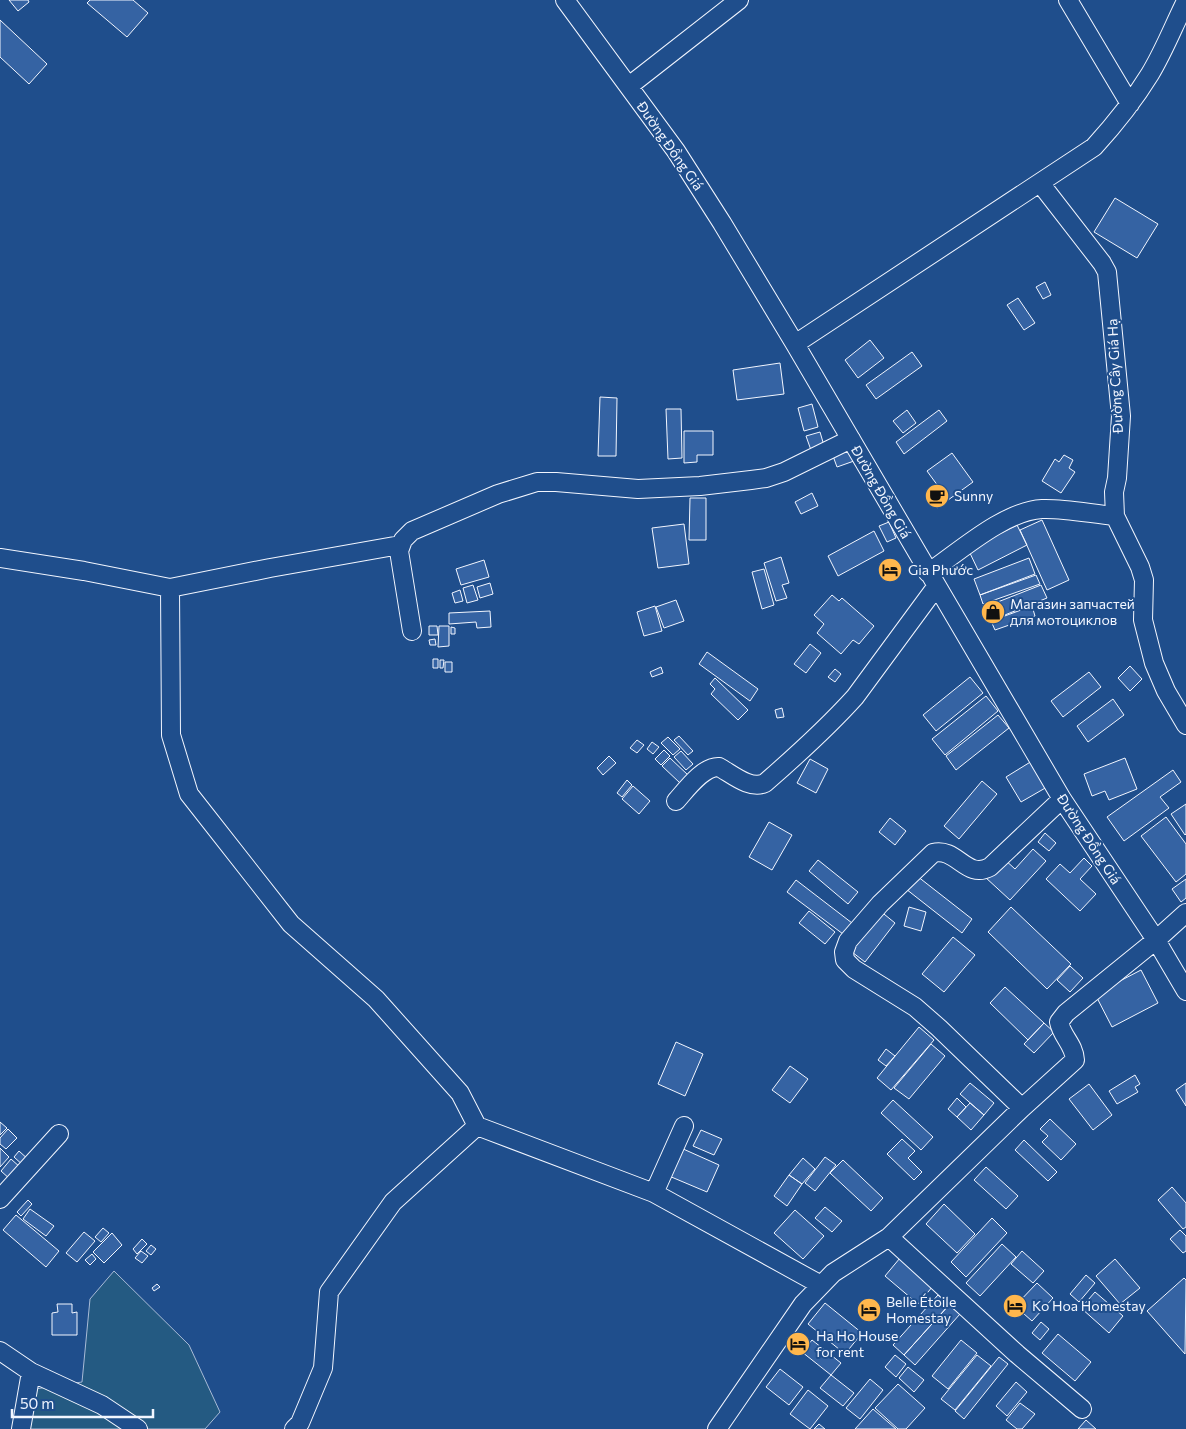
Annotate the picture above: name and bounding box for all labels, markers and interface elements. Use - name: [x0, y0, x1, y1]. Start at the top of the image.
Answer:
- street label: Đường Đồng Giá: [633, 97, 707, 193]
- street label: Đường Cây Giá Hạ: [1103, 318, 1126, 435]
- street label: Đường Đồng Giá: [847, 441, 915, 541]
- cafe icon: Sunny: [924, 483, 950, 509]
- place label: Sunny: [954, 487, 993, 504]
- hotel icon: Gia Phước: [877, 557, 903, 583]
- place label: Gia Phước: [908, 561, 973, 578]
- place label: Магазин запчастей для мотоциклов: [1010, 595, 1135, 628]
- shop icon: Магазин запчастей для мотоциклов: [980, 599, 1006, 625]
- street label: Đường Đồng Giá: [1053, 789, 1125, 887]
- place label: Belle Étoile Homestay: [886, 1293, 956, 1326]
- hotel icon: Ko Hoa Homestay: [1002, 1293, 1028, 1319]
- hotel icon: Belle Étoile Homestay: [856, 1297, 882, 1323]
- place label: Ko Hoa Homestay: [1032, 1297, 1146, 1314]
- place label: Ha Ho House for rent: [816, 1327, 898, 1360]
- hotel icon: Ha Ho House for rent: [785, 1331, 811, 1357]
- scale bar: [12, 1386, 154, 1418]
- text: 50 m: [20, 1394, 54, 1412]

